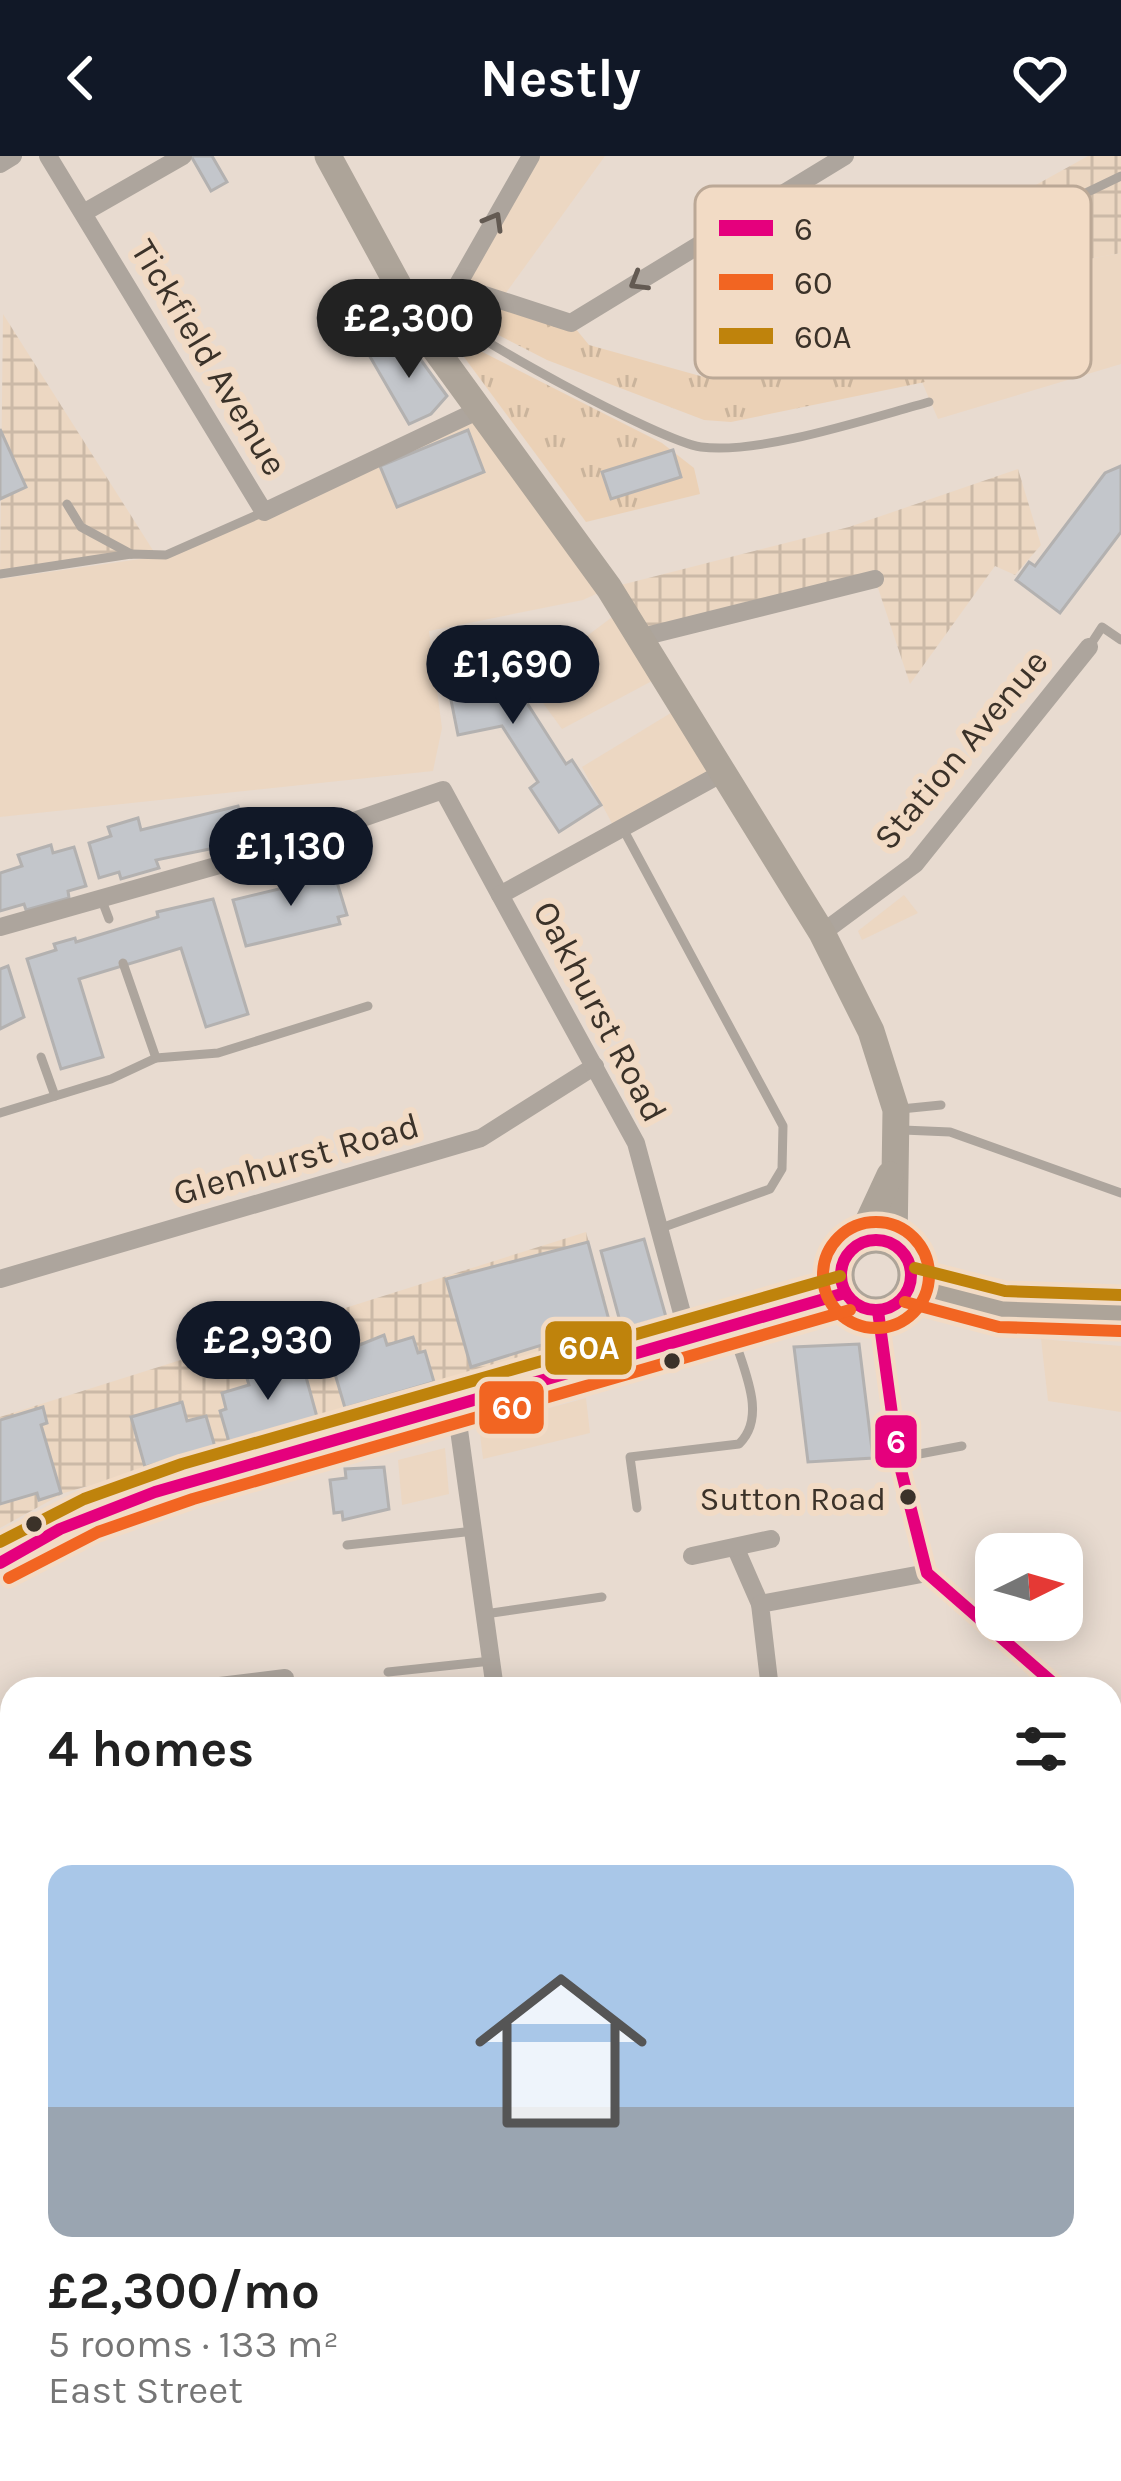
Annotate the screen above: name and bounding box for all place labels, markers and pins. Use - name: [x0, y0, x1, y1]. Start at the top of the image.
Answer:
- pin: £2,300: [311, 279, 507, 381]
- pin: £1,690: [415, 625, 611, 727]
- pin: £1,130: [193, 807, 389, 909]
- pin: £2,930: [170, 1301, 366, 1403]
- unlabelled marker: [661, 1350, 683, 1372]
- place label: Sutton Road: [700, 1480, 886, 1518]
- marker: Sutton Road: [897, 1486, 919, 1508]
- unlabelled marker: [23, 1513, 45, 1535]

